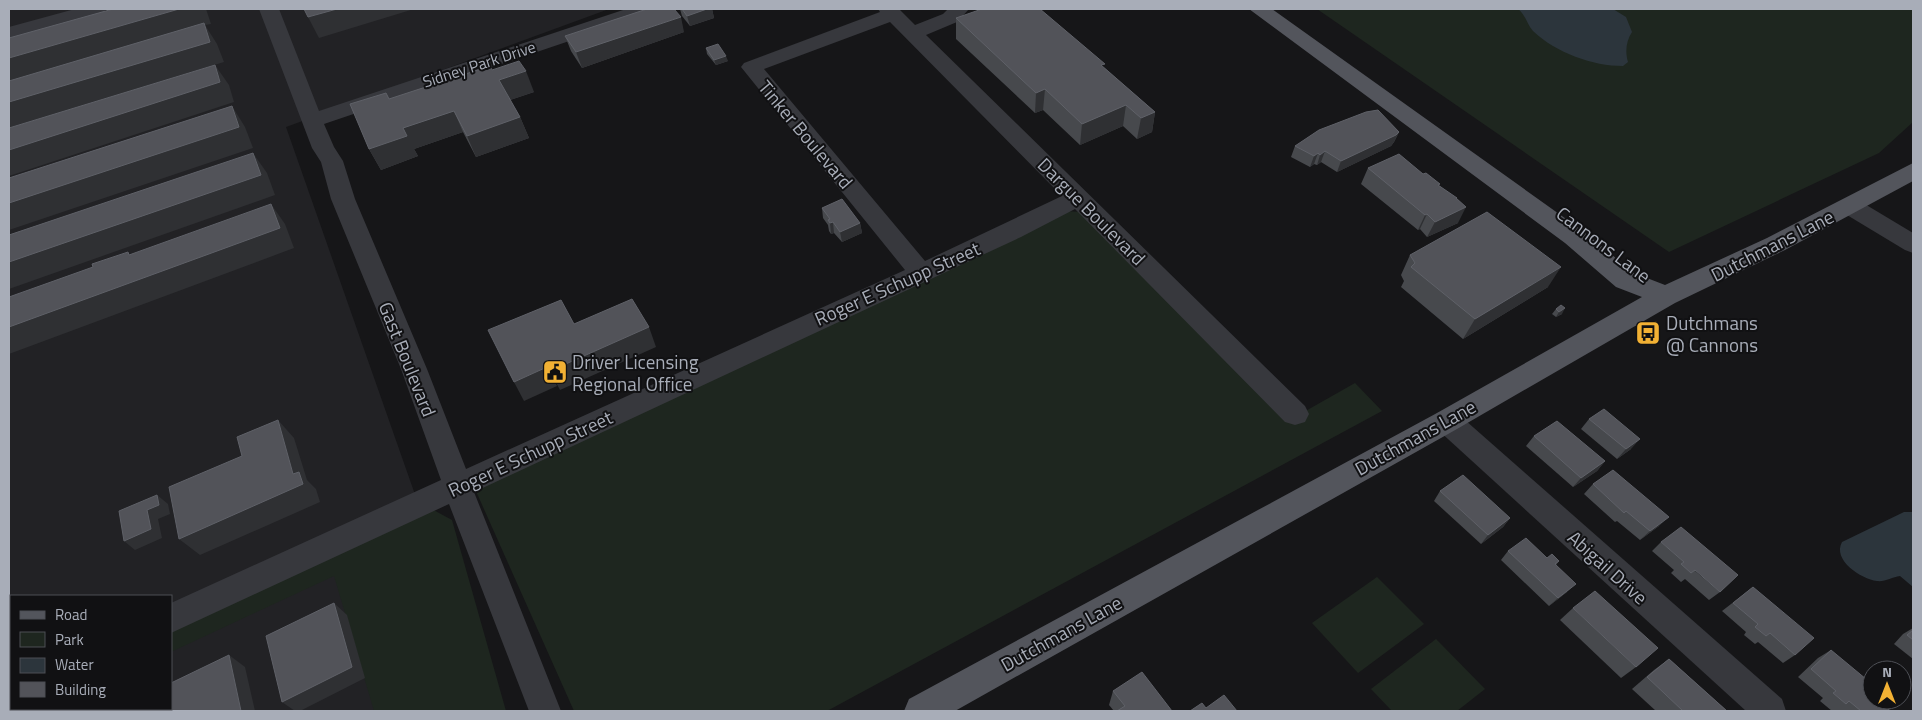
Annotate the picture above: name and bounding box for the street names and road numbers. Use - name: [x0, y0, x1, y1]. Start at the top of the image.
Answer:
- street label: Sidney Park Drive: [419, 34, 539, 94]
- street label: Tinker Boulevard: [752, 73, 860, 195]
- street label: Dargue Boulevard: [1031, 150, 1153, 272]
- street label: Cannons Lane: [1551, 199, 1657, 289]
- street label: Dutchmans Lane: [1705, 202, 1839, 288]
- street label: Roger E Schupp Street: [810, 233, 985, 333]
- street label: Gast Boulevard: [372, 297, 444, 421]
- street label: Dutchmans Lane: [1349, 392, 1481, 482]
- street label: Roger E Schupp Street: [443, 402, 617, 504]
- street label: Abigail Drive: [1561, 523, 1655, 611]
- street label: Dutchmans Lane: [995, 588, 1127, 678]

